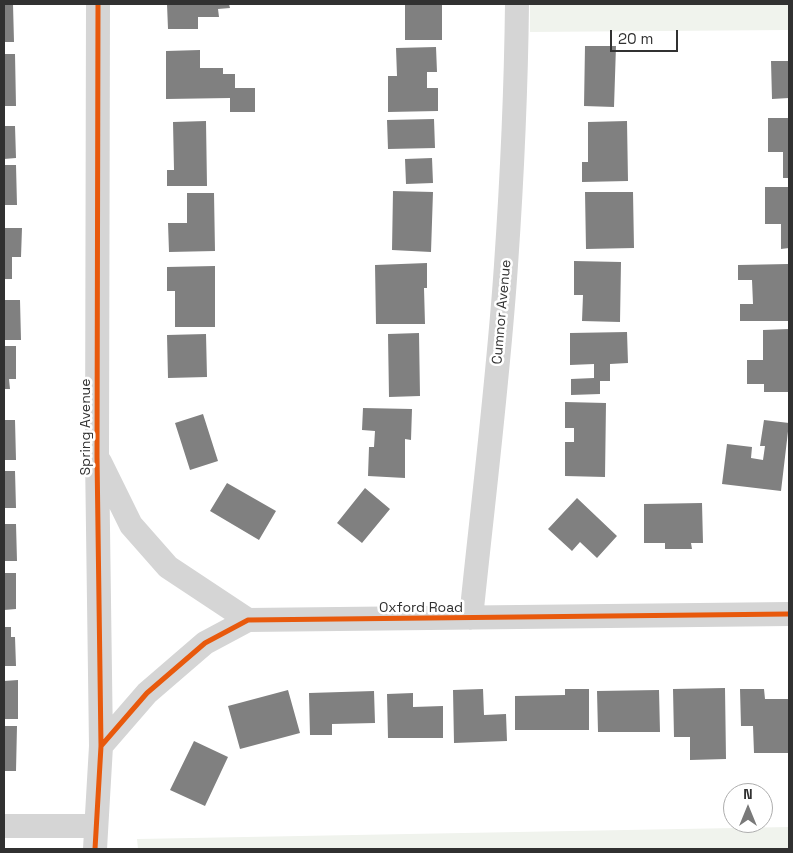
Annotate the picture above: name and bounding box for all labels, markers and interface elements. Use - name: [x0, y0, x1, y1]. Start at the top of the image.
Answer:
- scale bar: [613, 20, 680, 52]
- text: 20 m: [618, 29, 653, 48]
- street label: Cumnor Avenue: [489, 259, 515, 365]
- street label: Spring Avenue: [78, 379, 94, 475]
- street label: Oxford Road: [379, 600, 463, 616]
- north arrow: [723, 783, 773, 833]
- text: N: [743, 785, 753, 803]

